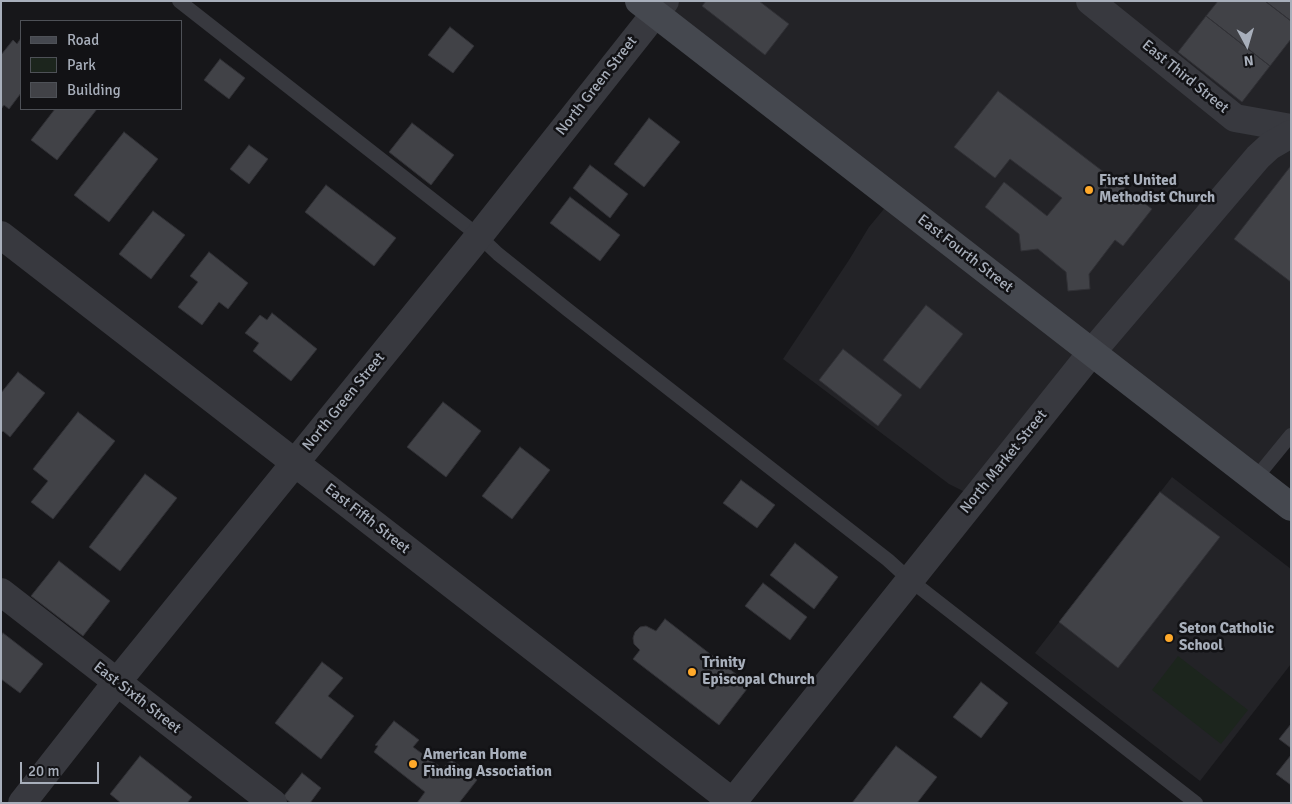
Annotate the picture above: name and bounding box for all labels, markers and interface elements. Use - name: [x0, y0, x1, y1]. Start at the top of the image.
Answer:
- legend: [20, 20, 182, 110]
- north arrow: [1222, 20, 1272, 70]
- text: Road: [67, 31, 99, 49]
- street label: North Green Street: [553, 33, 641, 139]
- street label: East Third Street: [1138, 37, 1232, 117]
- text: N: [1243, 51, 1254, 69]
- text: Park: [67, 56, 96, 74]
- text: Building: [67, 81, 121, 99]
- place label: First United Methodist Church: [1099, 172, 1215, 207]
- marker: First United Methodist Church: [1083, 184, 1095, 196]
- street label: East Fourth Street: [914, 211, 1016, 297]
- street label: North Green Street: [299, 349, 389, 455]
- street label: North Market Street: [957, 407, 1051, 517]
- street label: East Fifth Street: [321, 480, 413, 558]
- place label: Seton Catholic School: [1179, 620, 1274, 655]
- marker: Seton Catholic School: [1163, 632, 1175, 644]
- place label: Trinity Episcopal Church: [702, 654, 815, 689]
- street label: East Sixth Street: [90, 658, 184, 738]
- marker: Trinity Episcopal Church: [686, 666, 698, 678]
- place label: American Home Finding Association: [423, 746, 552, 781]
- scale bar: [22, 752, 101, 784]
- marker: American Home Finding Association: [407, 758, 419, 770]
- text: 20 m: [28, 762, 59, 780]

